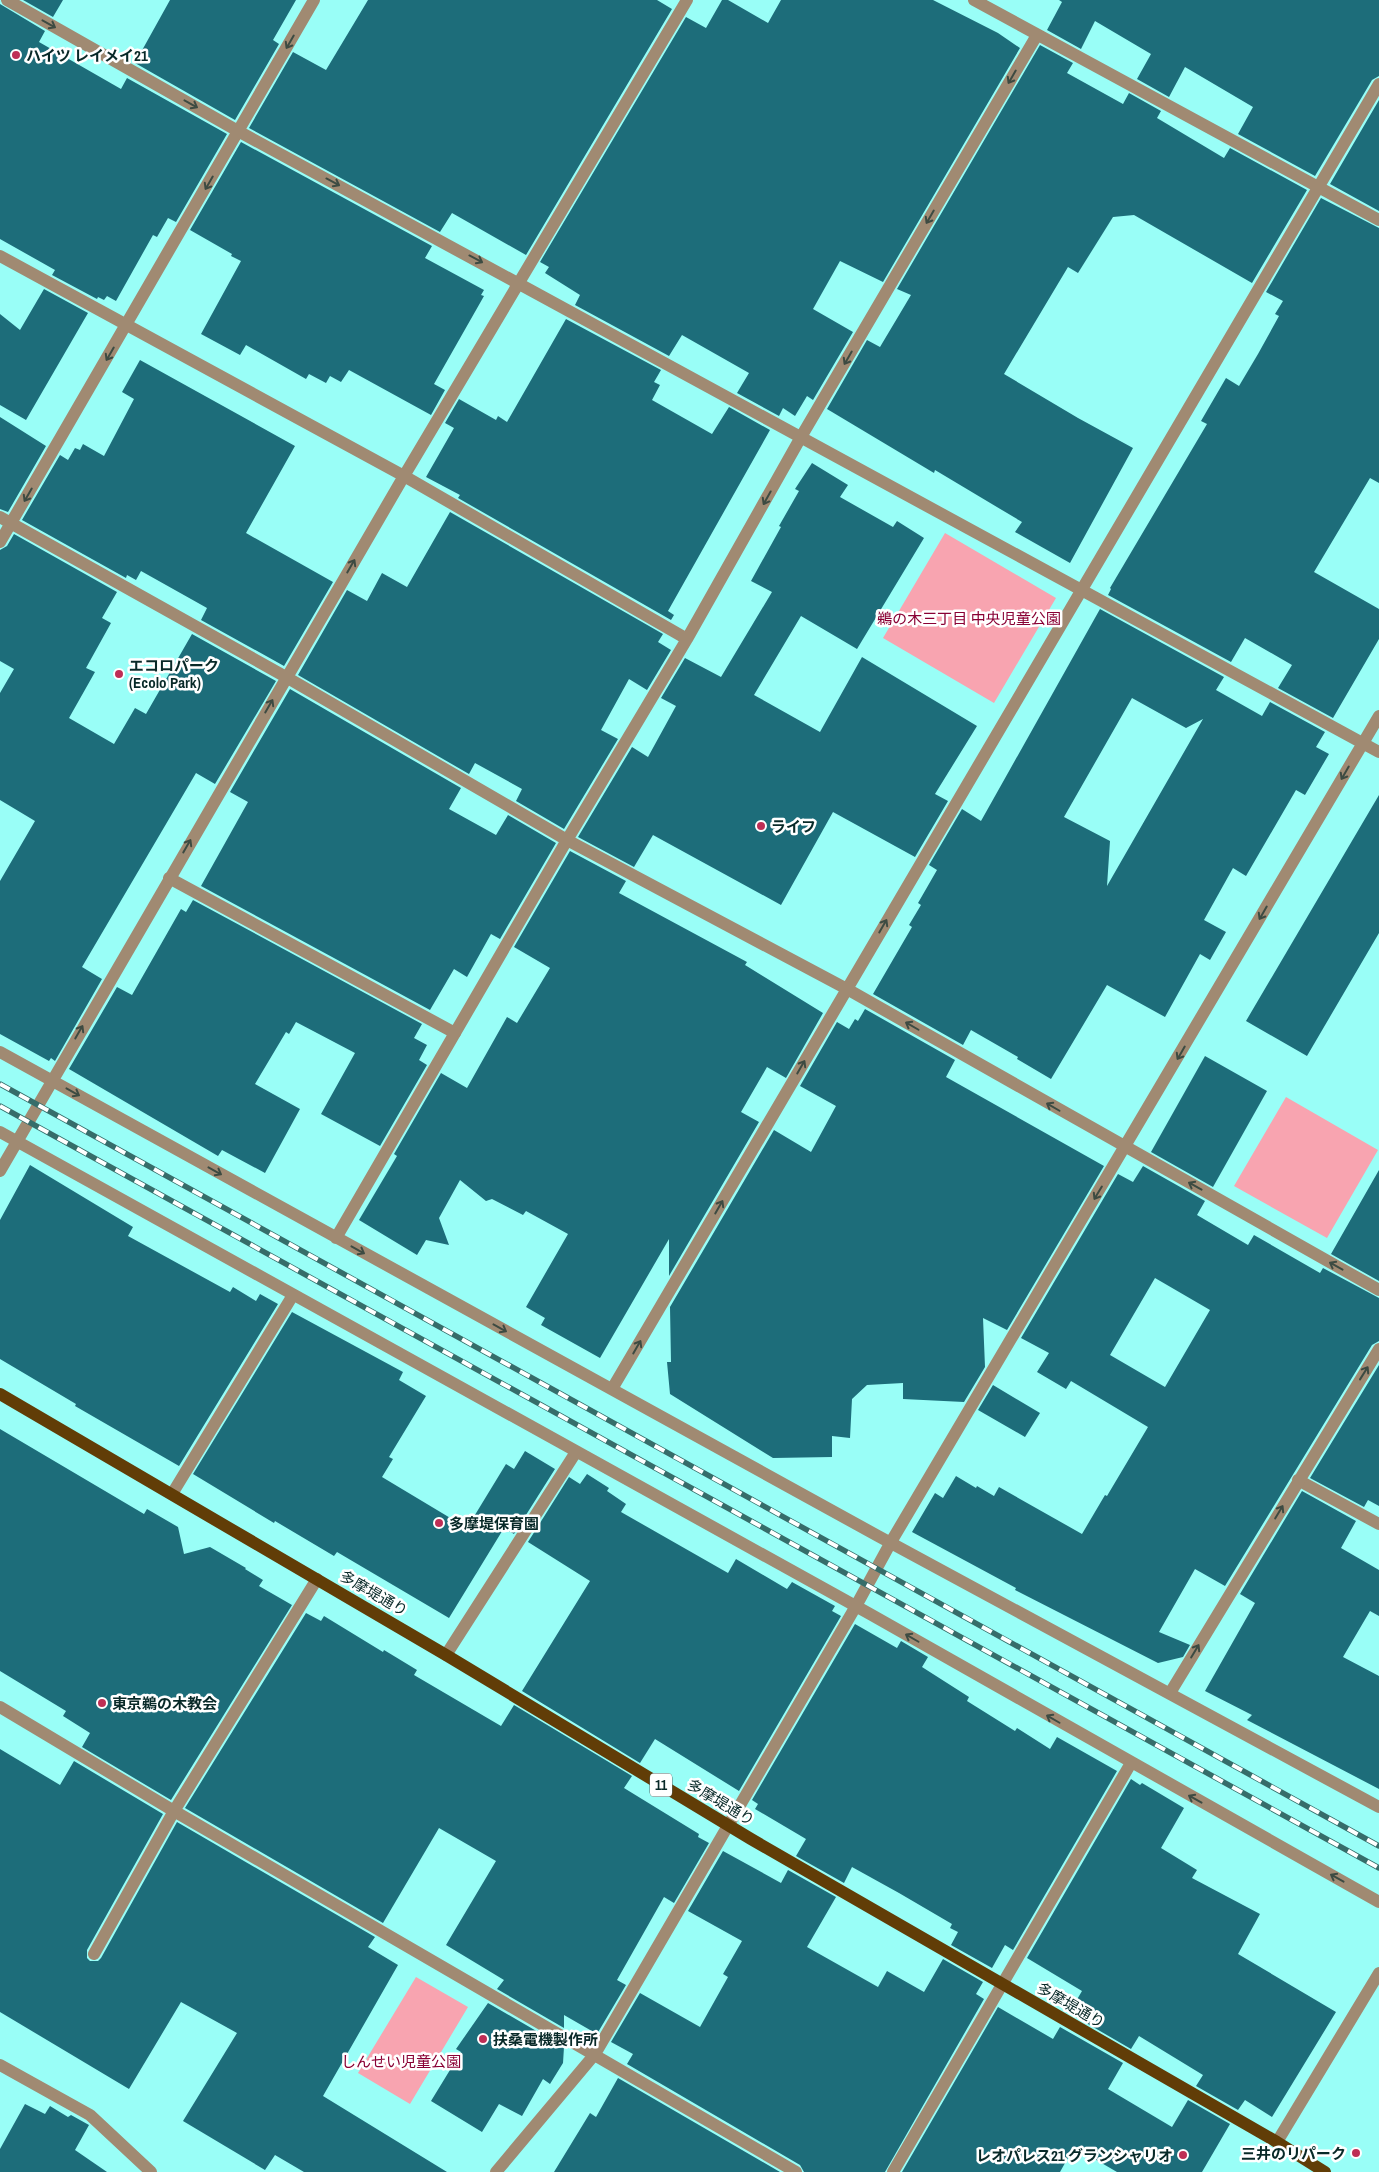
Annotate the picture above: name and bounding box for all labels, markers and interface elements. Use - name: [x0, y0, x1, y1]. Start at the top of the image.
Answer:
- one-way arrow: [42, 19, 57, 29]
- one-way arrow: [284, 35, 294, 49]
- place label: ハイツ レイメイ21: [26, 45, 148, 66]
- marker: ハイツ レイメイ21: [10, 49, 22, 61]
- one-way arrow: [1007, 70, 1017, 84]
- one-way arrow: [183, 99, 198, 109]
- one-way arrow: [203, 176, 213, 190]
- one-way arrow: [325, 178, 340, 187]
- one-way arrow: [925, 210, 935, 224]
- one-way arrow: [468, 255, 483, 265]
- one-way arrow: [105, 347, 115, 361]
- one-way arrow: [842, 350, 852, 364]
- one-way arrow: [23, 487, 33, 502]
- one-way arrow: [761, 491, 771, 505]
- one-way arrow: [347, 559, 357, 573]
- park label: 鵜の木三丁目 中央児童公園: [877, 608, 1061, 629]
- place label: エコロパーク (Ecolo Park): [129, 655, 219, 693]
- marker: エコロパーク (Ecolo Park): [113, 668, 125, 680]
- one-way arrow: [265, 699, 275, 714]
- one-way arrow: [1340, 765, 1350, 780]
- place label: ライフ: [771, 816, 816, 837]
- marker: ライフ: [755, 820, 767, 832]
- one-way arrow: [183, 840, 193, 854]
- one-way arrow: [1257, 905, 1267, 919]
- one-way arrow: [879, 920, 889, 934]
- one-way arrow: [905, 1021, 919, 1031]
- one-way arrow: [75, 1026, 85, 1040]
- one-way arrow: [1175, 1045, 1185, 1060]
- one-way arrow: [797, 1060, 807, 1074]
- one-way arrow: [66, 1087, 81, 1097]
- one-way arrow: [1046, 1102, 1061, 1111]
- one-way arrow: [208, 1166, 223, 1176]
- one-way arrow: [1188, 1181, 1202, 1191]
- one-way arrow: [1093, 1186, 1103, 1200]
- one-way arrow: [715, 1200, 725, 1214]
- one-way arrow: [350, 1245, 364, 1255]
- one-way arrow: [1329, 1261, 1344, 1271]
- one-way arrow: [492, 1323, 507, 1333]
- one-way arrow: [633, 1340, 642, 1355]
- one-way arrow: [1359, 1367, 1369, 1381]
- one-way arrow: [1274, 1505, 1284, 1519]
- place label: 多摩堤保育園: [449, 1513, 539, 1534]
- marker: 多摩堤保育園: [433, 1517, 445, 1529]
- street label: 多摩堤通り: [336, 1565, 412, 1621]
- one-way arrow: [905, 1633, 920, 1643]
- one-way arrow: [1190, 1645, 1200, 1659]
- place label: 東京鵜の木教会: [112, 1693, 217, 1714]
- marker: 東京鵜の木教会: [96, 1697, 108, 1709]
- one-way arrow: [1047, 1713, 1061, 1723]
- road number: 11: [650, 1774, 672, 1796]
- street label: 多摩堤通り: [683, 1774, 759, 1830]
- one-way arrow: [1188, 1793, 1202, 1803]
- one-way arrow: [1330, 1873, 1344, 1883]
- street label: 多摩堤通り: [1033, 1977, 1109, 2033]
- place label: 扶桑電機製作所: [493, 2029, 598, 2050]
- marker: 扶桑電機製作所: [477, 2033, 489, 2045]
- park label: しんせい児童公園: [341, 2051, 461, 2072]
- place label: 三井のリパーク: [1241, 2143, 1346, 2164]
- place label: レオパレス21 グランシャリオ: [976, 2145, 1173, 2166]
- marker: 三井のリパーク: [1350, 2147, 1362, 2159]
- marker: レオパレス21 グランシャリオ: [1177, 2149, 1189, 2161]

